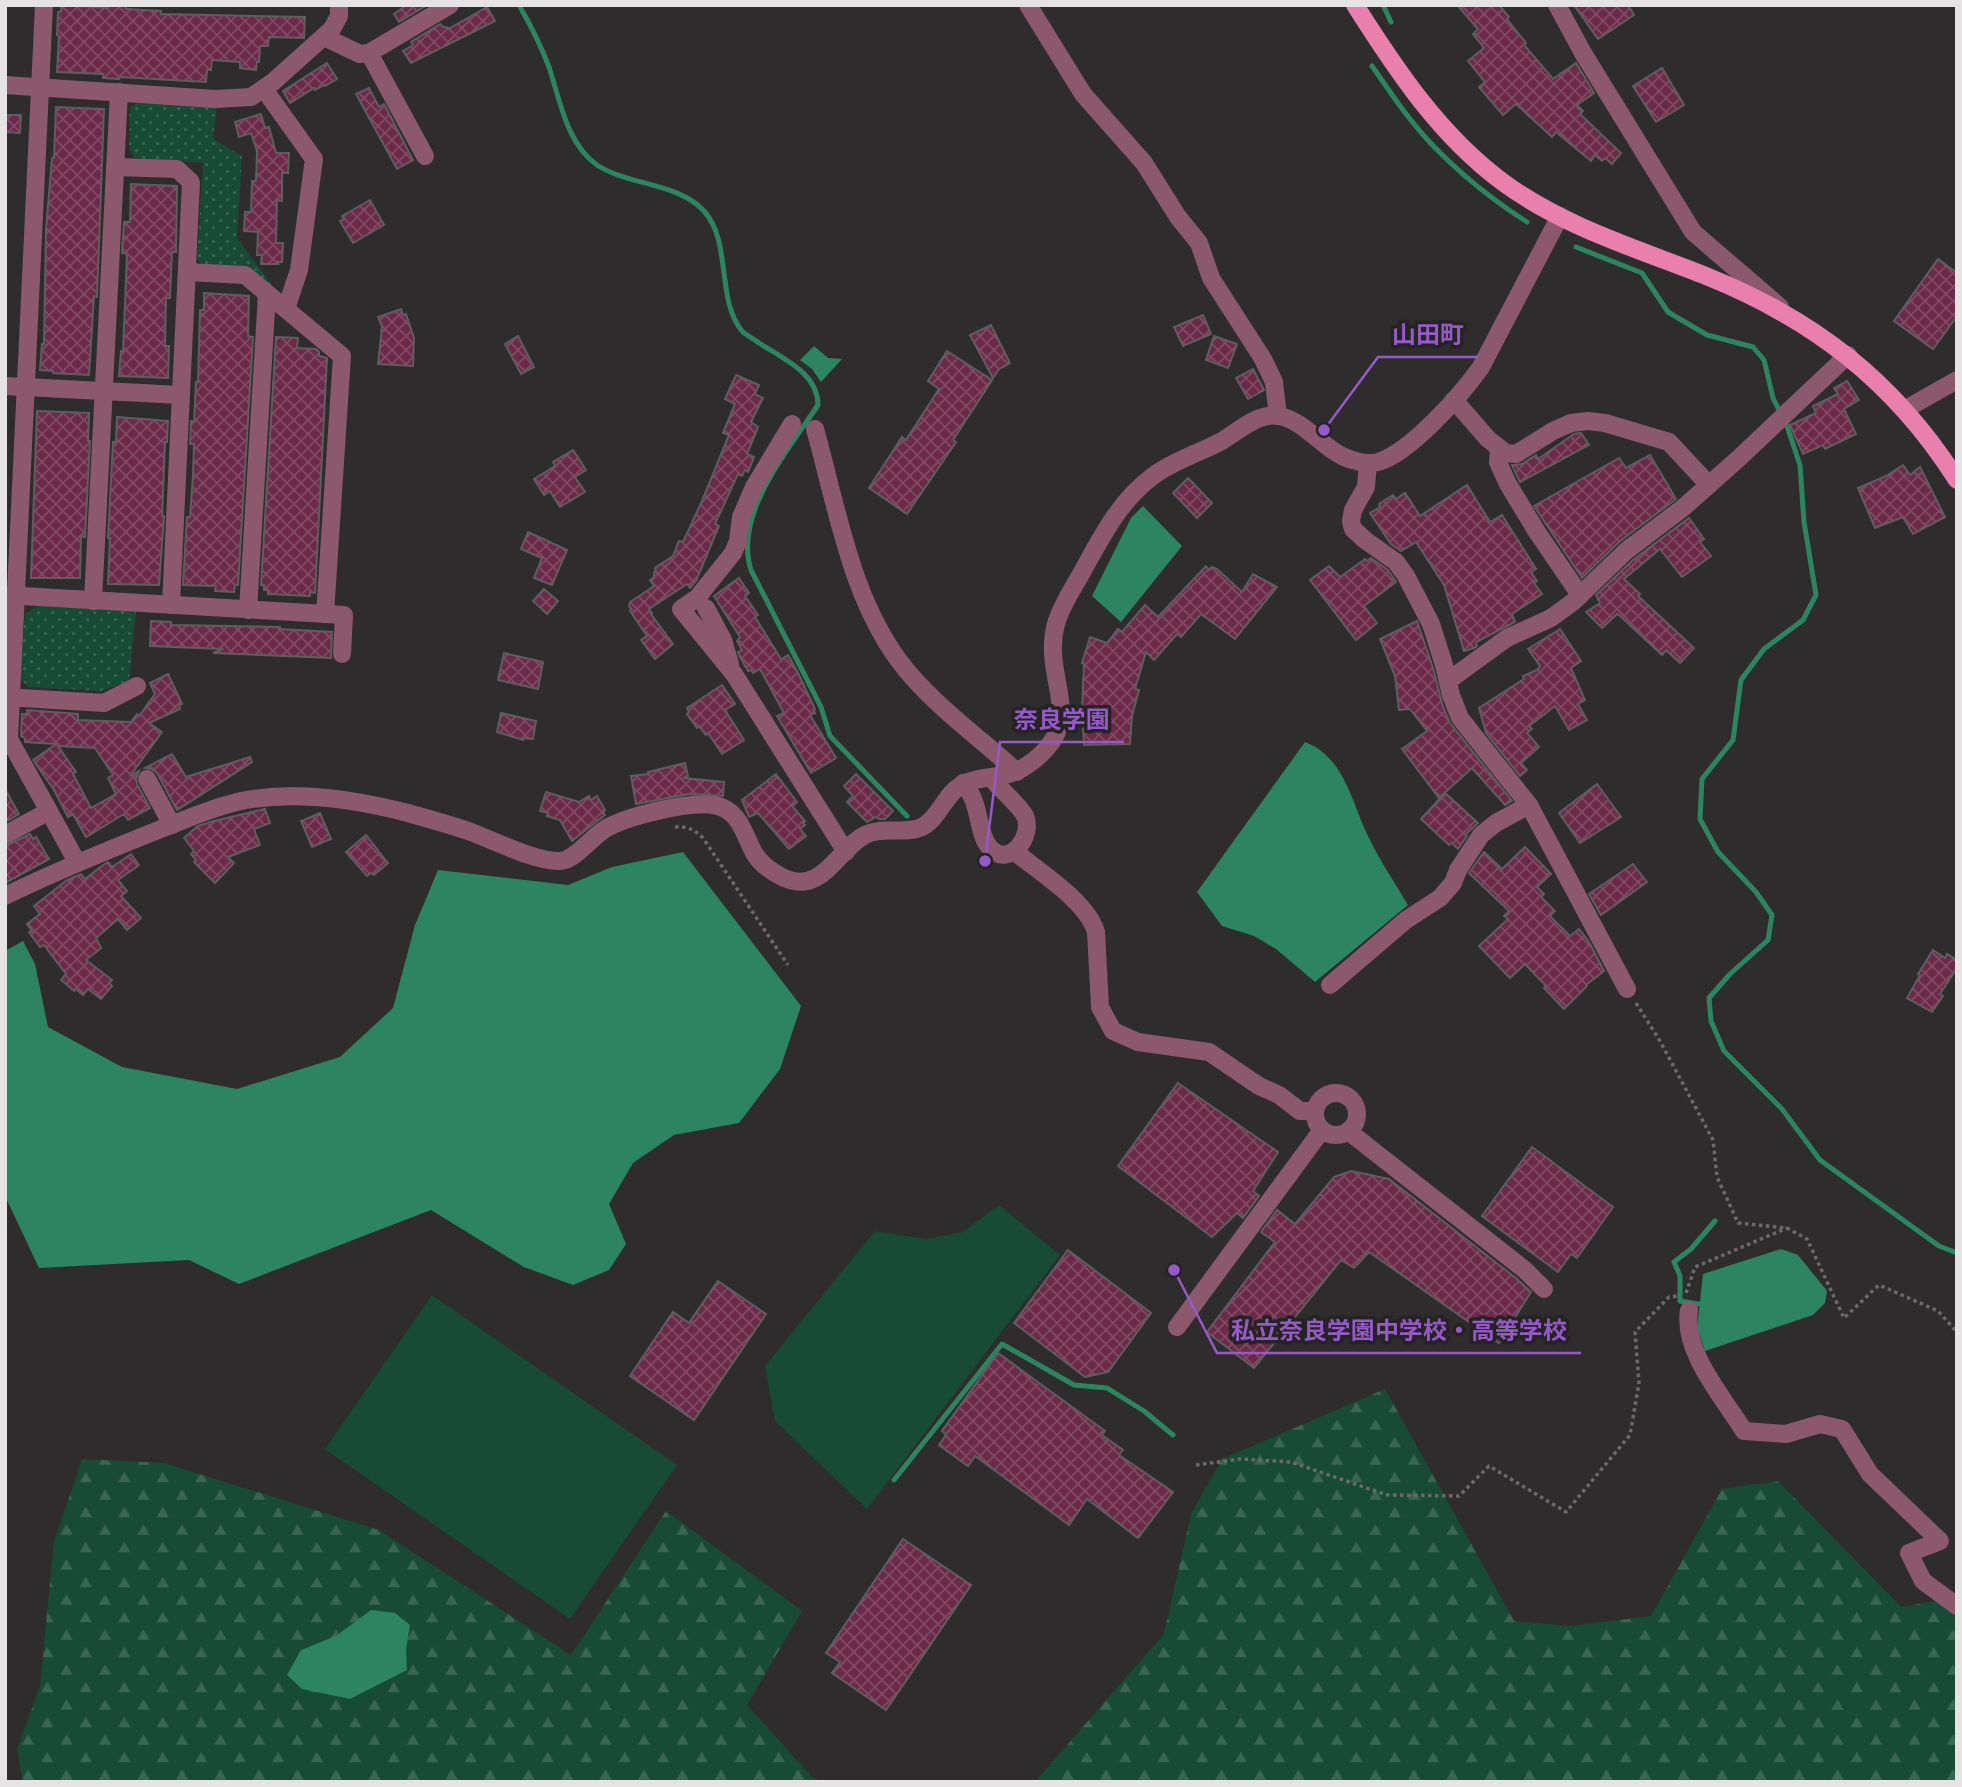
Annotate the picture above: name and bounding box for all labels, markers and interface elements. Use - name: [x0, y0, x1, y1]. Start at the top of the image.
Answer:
- callout: 山田町: [1378, 312, 1478, 357]
- text: 山田町: [1392, 321, 1464, 349]
- callout: 奈良学園: [1000, 697, 1124, 742]
- text: 奈良学園: [1014, 706, 1110, 734]
- callout: 私立奈良学園中学校・高等学校: [1217, 1308, 1581, 1353]
- text: 私立奈良学園中学校・高等学校: [1231, 1317, 1567, 1345]

